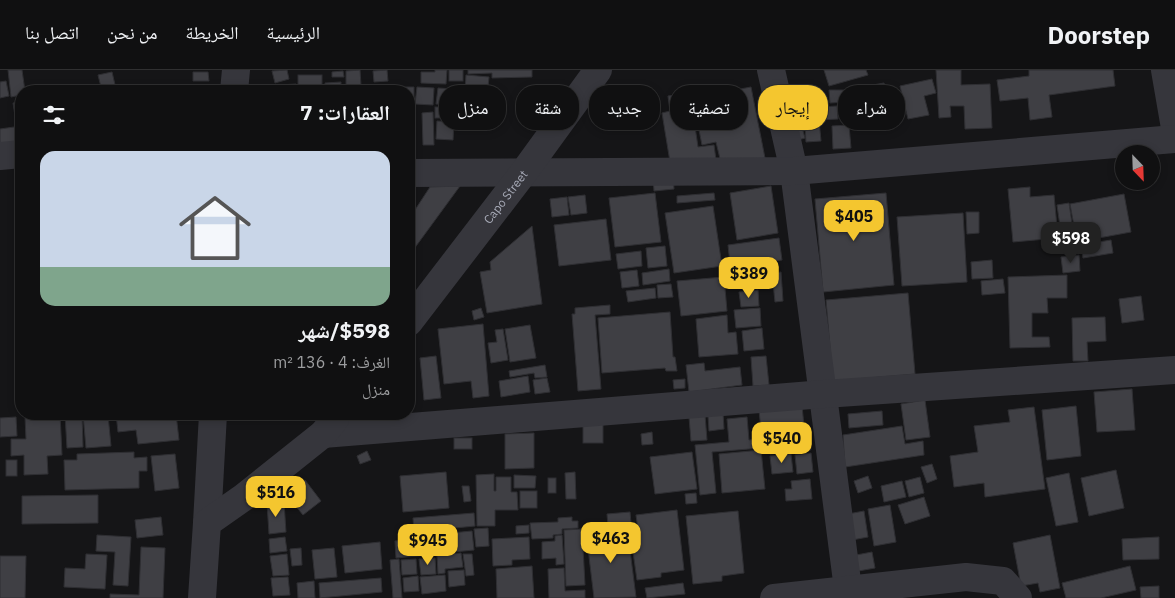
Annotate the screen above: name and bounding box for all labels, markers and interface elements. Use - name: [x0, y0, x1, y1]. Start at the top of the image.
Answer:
- text: Doorstep: [1047, 19, 1150, 51]
- text: اتصل بنا: [25, 21, 79, 44]
- text: من نحن: [107, 21, 158, 44]
- text: الخريطة: [186, 21, 239, 44]
- text: الرئيسية: [267, 21, 320, 44]
- chip: منزل: [439, 85, 506, 130]
- chip: شقة: [516, 85, 579, 130]
- chip: جديد: [589, 85, 660, 130]
- chip: تصفية: [670, 85, 748, 130]
- chip: إيجار: [758, 85, 828, 130]
- chip: شراء: [838, 85, 905, 130]
- text: العقارات: 7: [300, 98, 390, 126]
- icon: filters: [40, 101, 68, 129]
- north arrow: [1115, 145, 1160, 190]
- map controls: [1115, 145, 1160, 190]
- street label: Capo Street: [480, 167, 530, 226]
- icon: home: [170, 183, 260, 273]
- pin: $405: [824, 200, 884, 242]
- text: $405: [835, 206, 873, 226]
- pin: $598: [1041, 222, 1101, 264]
- text: $598: [1052, 228, 1090, 248]
- pin: $389: [719, 256, 779, 299]
- text: $389: [730, 263, 768, 283]
- text: $598/شهر: [299, 316, 390, 344]
- text: الغرف: 4 · 136 m²: [273, 352, 390, 372]
- text: منزل: [362, 379, 390, 399]
- pin: $540: [752, 422, 812, 464]
- text: $540: [763, 428, 801, 448]
- pin: $516: [246, 476, 306, 518]
- text: $516: [257, 482, 295, 502]
- pin: $463: [581, 522, 641, 564]
- pin: $945: [398, 524, 458, 566]
- text: $463: [592, 528, 630, 548]
- text: $945: [409, 530, 447, 550]

